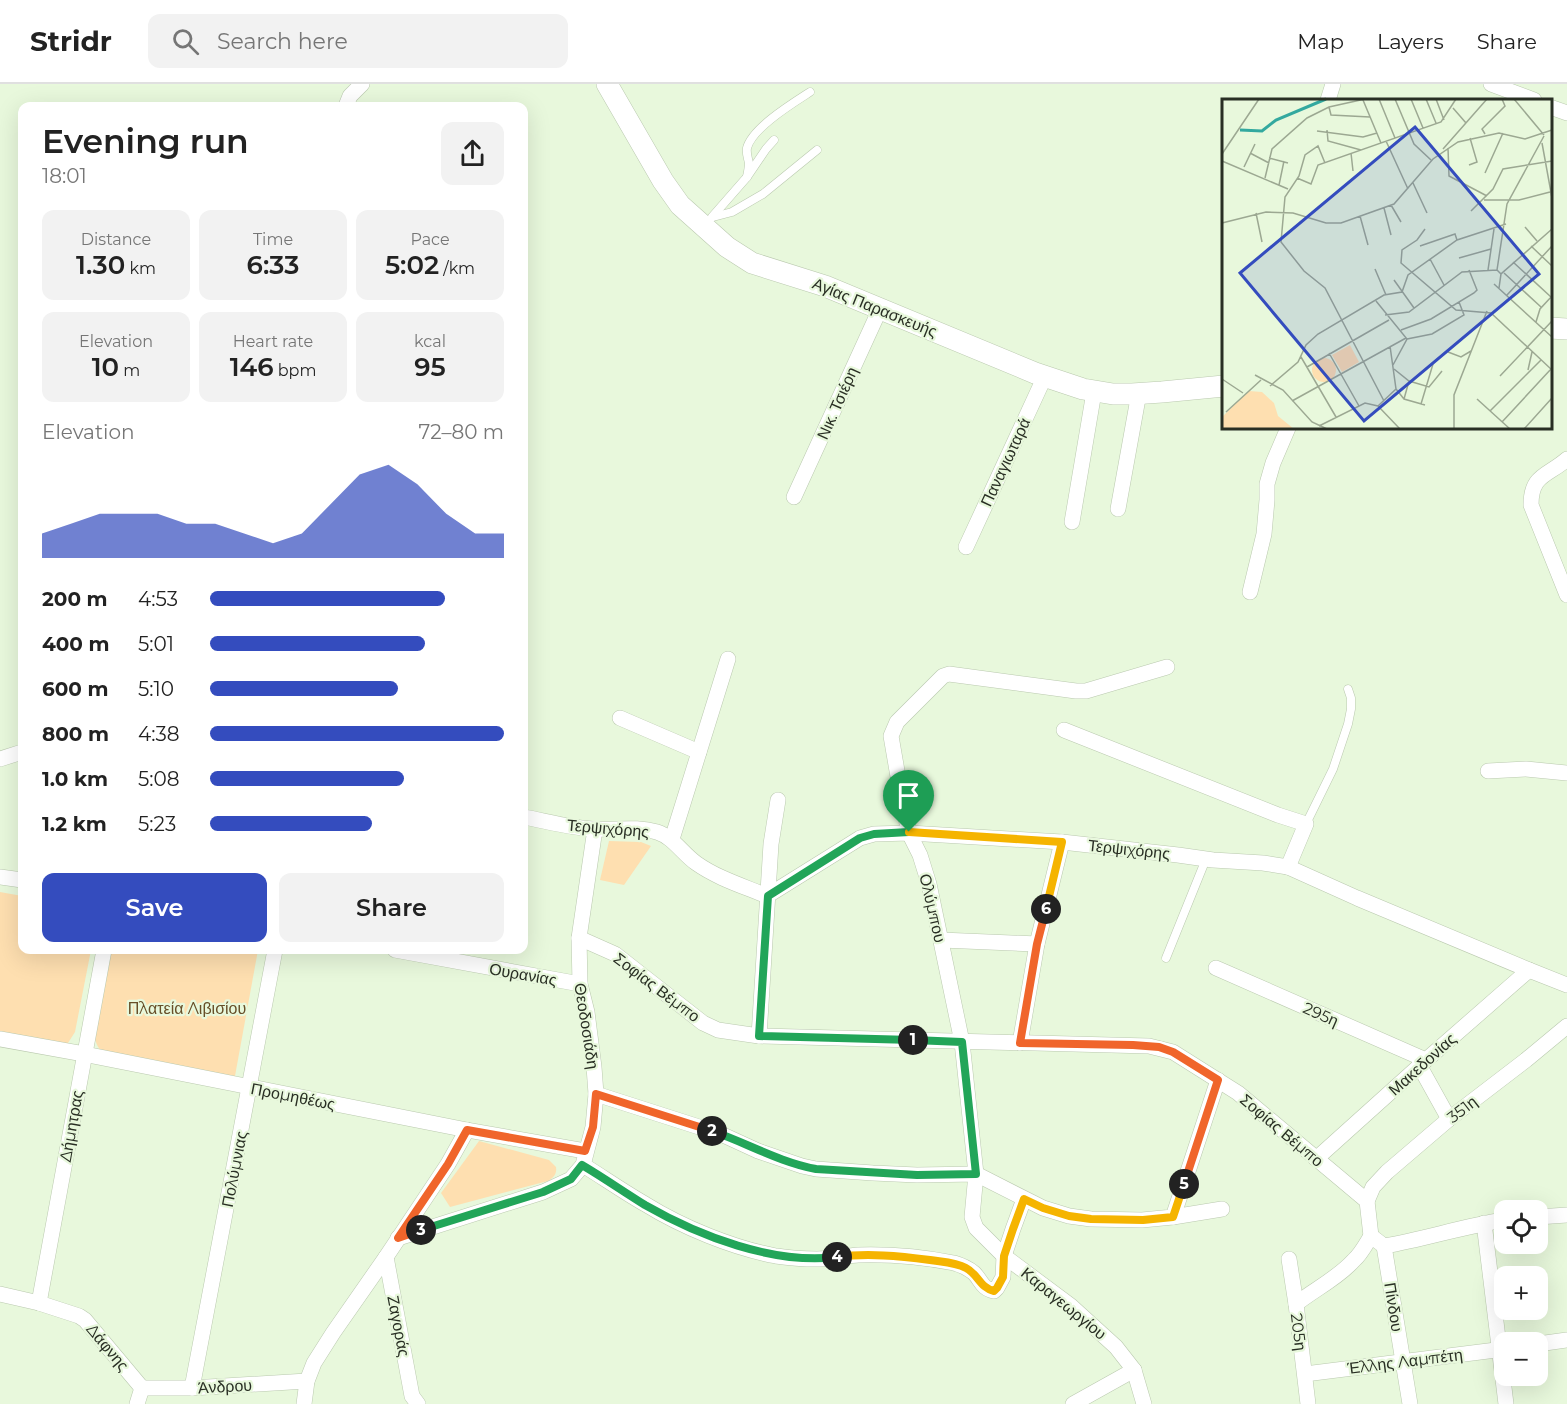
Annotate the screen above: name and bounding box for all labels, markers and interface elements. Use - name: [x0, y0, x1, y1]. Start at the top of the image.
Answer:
- search box: [148, 14, 568, 68]
- text: Stridr: [30, 24, 112, 58]
- icon: search: [169, 25, 202, 58]
- text: Search here: [217, 28, 348, 55]
- text: Map: [1297, 29, 1344, 54]
- text: Layers: [1377, 29, 1444, 54]
- text: Share: [1477, 29, 1537, 54]
- inset map: [1222, 99, 1552, 429]
- text: Evening run: [42, 121, 249, 161]
- button: share: [441, 122, 504, 185]
- text: 18:01: [42, 164, 87, 188]
- text: Distance: [81, 230, 151, 249]
- text: Time: [253, 230, 293, 249]
- text: Pace: [410, 230, 450, 249]
- text: 1.30: [76, 249, 125, 281]
- text: 6:33: [247, 249, 299, 281]
- text: 5:02: [385, 249, 439, 281]
- text: km: [125, 259, 156, 278]
- text: /km: [439, 259, 475, 278]
- street label: Αγίας Παρασκευής: [810, 274, 940, 341]
- text: Elevation: [79, 332, 153, 351]
- text: Heart rate: [233, 332, 313, 351]
- text: kcal: [414, 332, 446, 351]
- text: 10: [92, 351, 119, 383]
- text: 146: [230, 351, 274, 383]
- text: 95: [414, 351, 446, 383]
- text: m: [119, 361, 140, 380]
- text: bpm: [274, 361, 316, 380]
- street label: Νικ. Τσιέρη: [813, 364, 862, 442]
- street label: Παναγιωταρά: [977, 415, 1034, 510]
- text: Elevation: [42, 420, 134, 444]
- text: 72–80 m: [419, 420, 504, 444]
- text: 200 m: [42, 587, 108, 611]
- text: 4:53: [138, 587, 178, 611]
- text: 400 m: [42, 632, 110, 656]
- text: 5:01: [138, 632, 174, 656]
- text: 600 m: [42, 677, 109, 701]
- text: 5:10: [138, 677, 174, 701]
- text: 800 m: [42, 722, 109, 746]
- text: 4:38: [138, 722, 180, 746]
- text: 1.0 km: [42, 767, 108, 791]
- text: 5:08: [138, 767, 180, 791]
- pin: [883, 770, 934, 832]
- icon: arrive: [892, 779, 925, 812]
- text: 1.2 km: [42, 812, 107, 836]
- text: 5:23: [138, 812, 176, 836]
- street label: Τερψιχόρης: [566, 815, 650, 842]
- street label: Τερψιχόρης: [1087, 836, 1171, 863]
- street label: Ολύμπου: [915, 872, 950, 944]
- button: Save: [42, 873, 267, 942]
- button: Share: [279, 873, 504, 942]
- pin: 6: [1031, 894, 1061, 924]
- text: 6: [1041, 899, 1051, 918]
- street label: Σοφίας Βέμπο: [610, 949, 704, 1026]
- street label: Ουρανίας: [488, 959, 558, 990]
- street label: Θεοδοσιάδη: [570, 982, 603, 1070]
- street label: 295η: [1300, 998, 1341, 1031]
- park label: Πλατεία Λιβισίου: [128, 999, 246, 1018]
- pin: 1: [898, 1025, 928, 1055]
- street label: Μακεδονίας: [1385, 1029, 1460, 1100]
- text: 1: [910, 1030, 916, 1049]
- street label: Προμηθέως: [249, 1079, 337, 1114]
- street label: Δήμητρας: [56, 1088, 87, 1163]
- street label: Σοφίας Βέμπο: [1236, 1090, 1327, 1171]
- street label: 351η: [1444, 1092, 1481, 1127]
- pin: 2: [697, 1116, 727, 1146]
- text: 2: [707, 1121, 717, 1140]
- street label: Πολύμνιας: [218, 1129, 251, 1209]
- pin: 5: [1169, 1169, 1199, 1199]
- text: 5: [1179, 1174, 1189, 1193]
- map controls: [1494, 1200, 1548, 1386]
- button: locate: [1494, 1200, 1548, 1254]
- pin: 3: [406, 1215, 436, 1245]
- text: 3: [416, 1220, 426, 1239]
- pin: 4: [822, 1242, 852, 1272]
- text: 4: [831, 1247, 843, 1266]
- street label: Καραγεωργίου: [1017, 1263, 1110, 1344]
- button: +: [1494, 1266, 1548, 1320]
- street label: Πίνδου: [1380, 1281, 1407, 1333]
- street label: Ζαγοράς: [383, 1294, 414, 1359]
- street label: 205η: [1287, 1312, 1310, 1352]
- street label: Δάφνης: [82, 1320, 133, 1375]
- button: −: [1494, 1332, 1548, 1386]
- street label: Έλλης Λαμπέτη: [1345, 1345, 1464, 1378]
- street label: Άνδρου: [198, 1376, 253, 1397]

